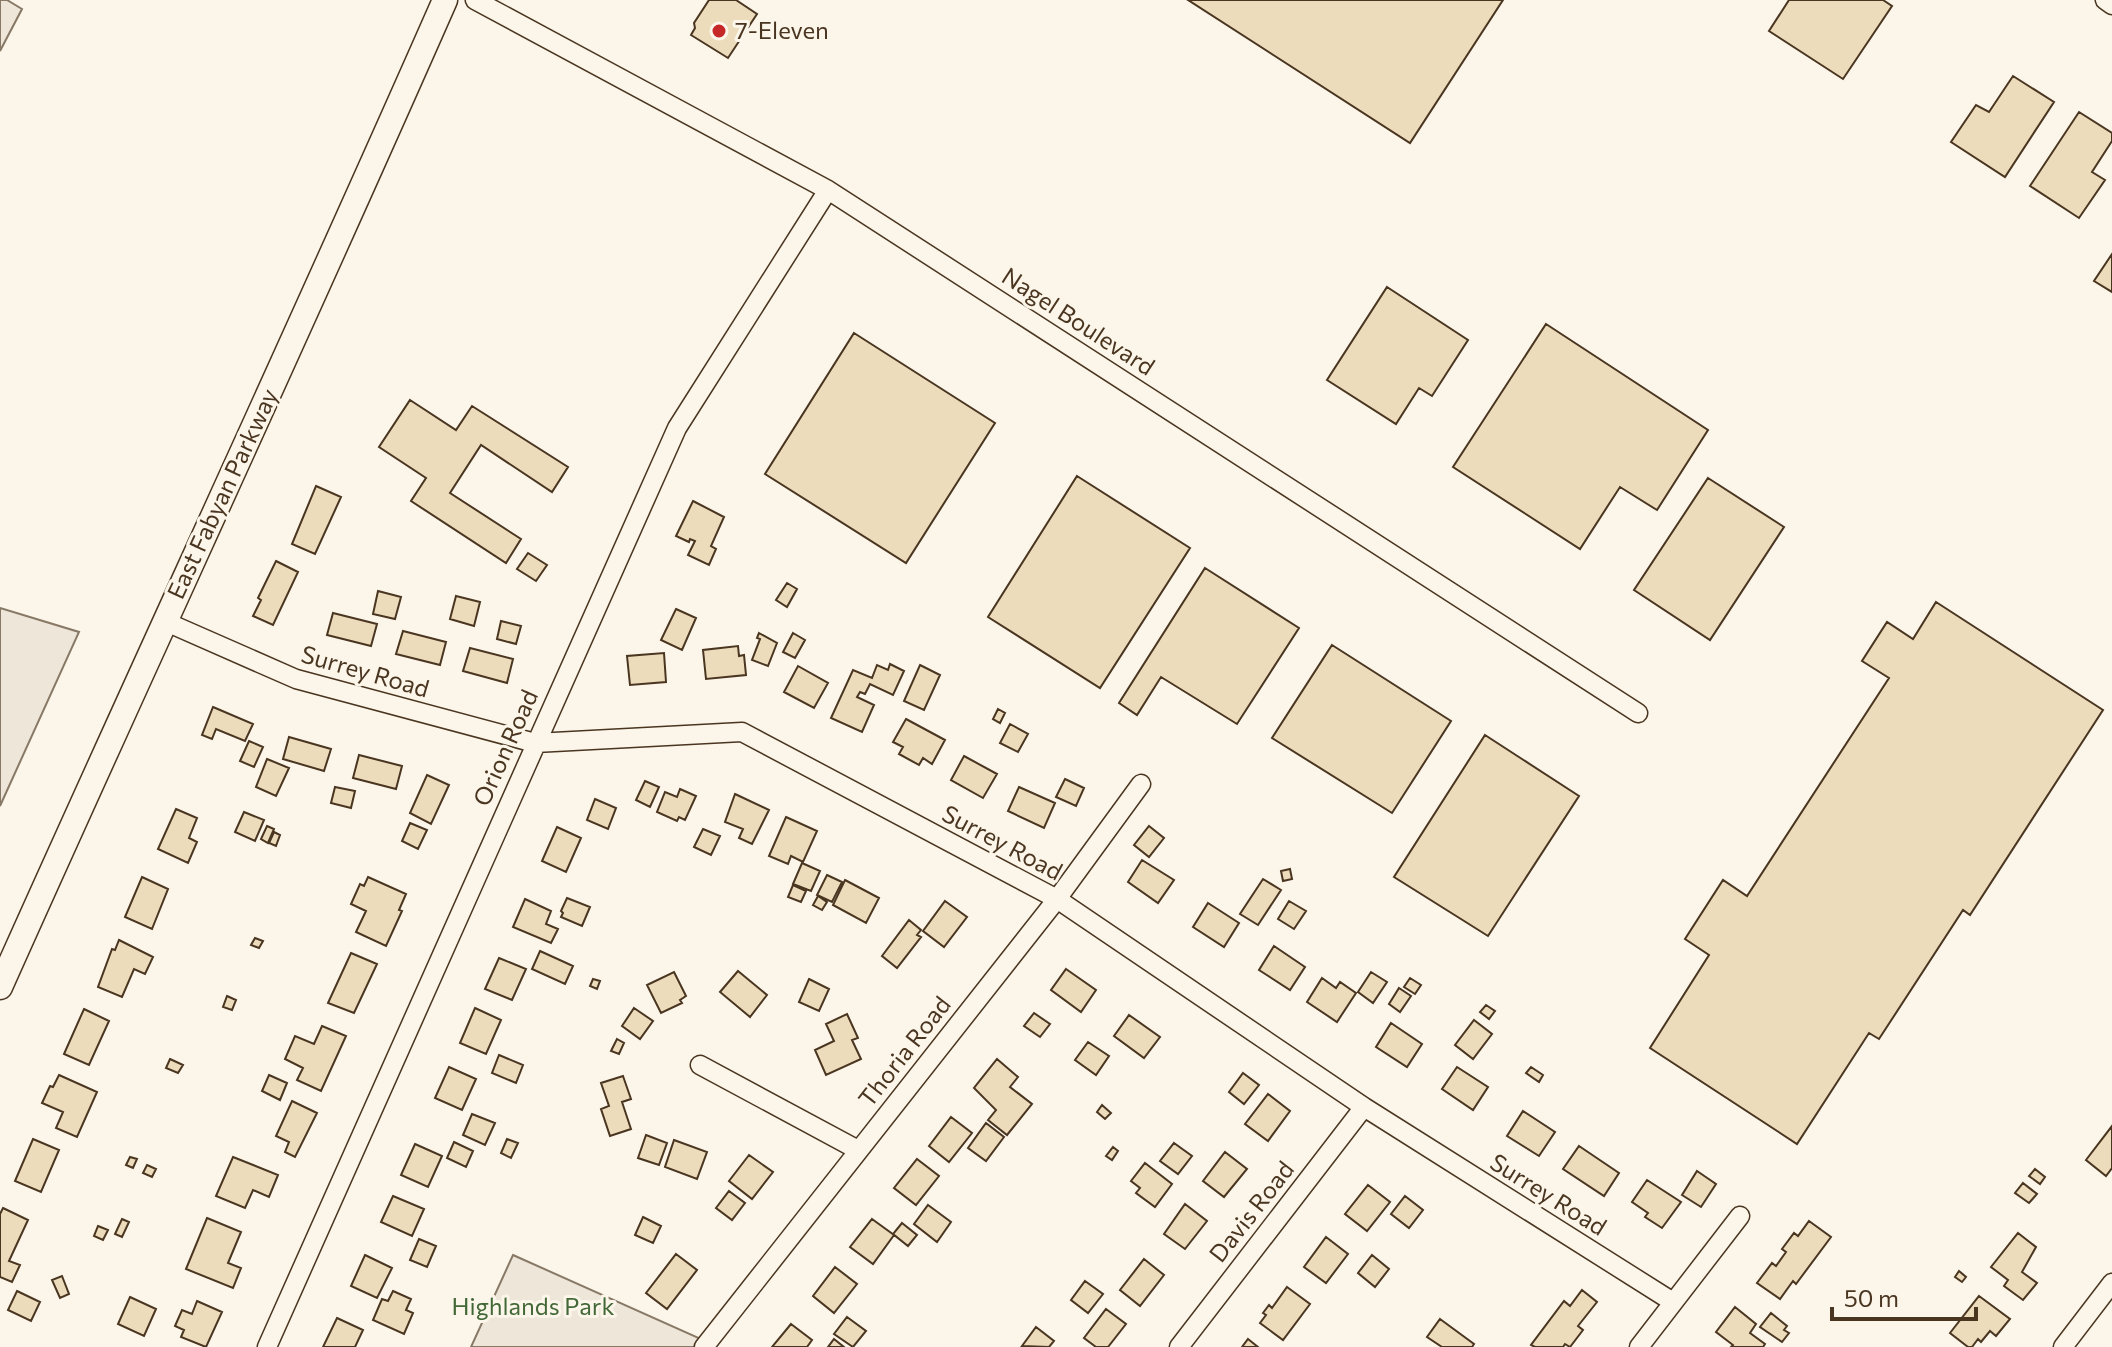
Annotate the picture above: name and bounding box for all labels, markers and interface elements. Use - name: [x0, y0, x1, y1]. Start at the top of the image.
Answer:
- place label: 7-Eleven: [735, 15, 829, 44]
- marker: 7-Eleven: [710, 22, 728, 40]
- street label: Nagel Boulevard: [997, 261, 1161, 381]
- street label: East Fabyan Parkway: [160, 384, 283, 603]
- street label: Surrey Road: [298, 638, 433, 703]
- street label: Orion Road: [466, 685, 543, 810]
- street label: Surrey Road: [938, 798, 1068, 885]
- street label: Thoria Road: [852, 990, 956, 1112]
- street label: Surrey Road: [1485, 1147, 1612, 1241]
- street label: Davis Road: [1202, 1155, 1299, 1267]
- scale bar: [1832, 1271, 1976, 1321]
- text: 50 m: [1844, 1283, 1899, 1312]
- park label: Highlands Park: [452, 1291, 614, 1320]

